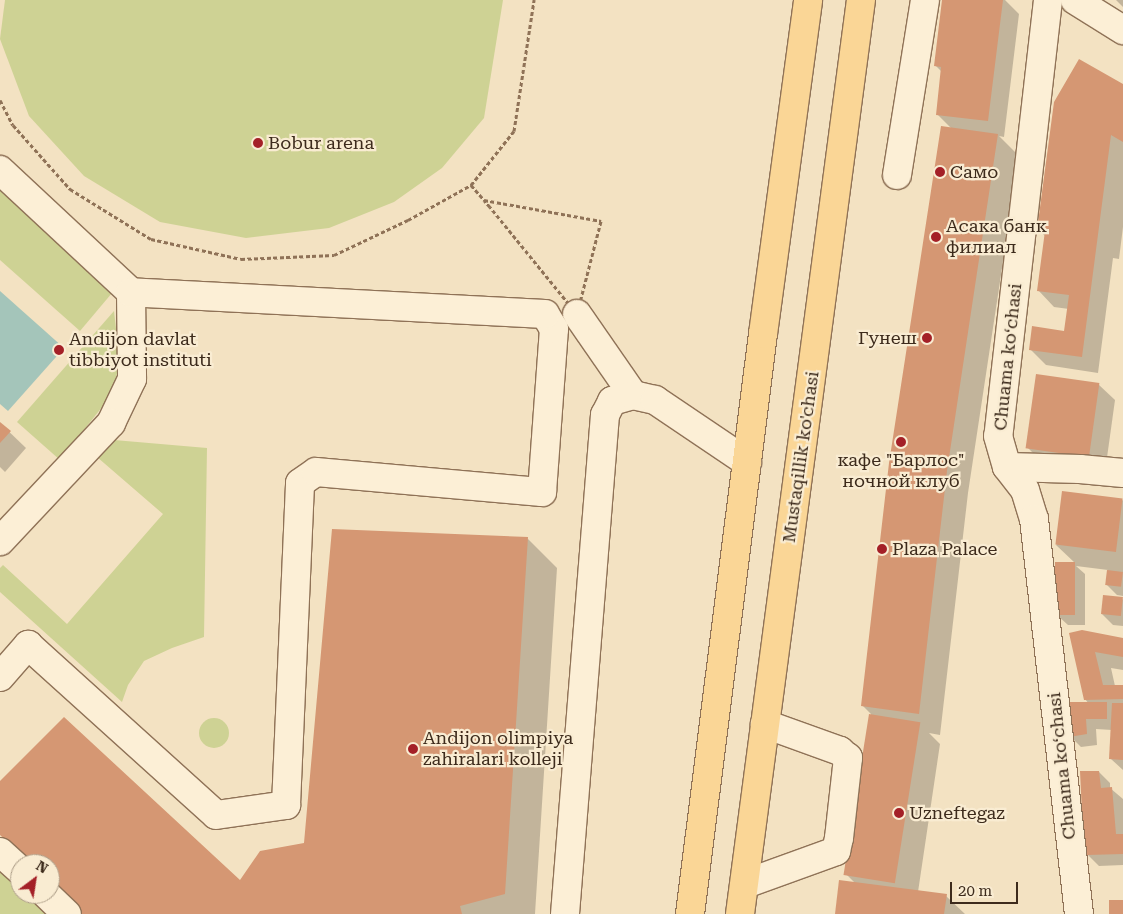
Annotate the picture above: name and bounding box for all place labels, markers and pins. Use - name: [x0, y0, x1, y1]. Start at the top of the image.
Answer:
- place label: Bobur arena: [268, 132, 374, 154]
- marker: Bobur arena: [252, 137, 264, 149]
- place label: Само: [950, 161, 998, 183]
- marker: Само: [934, 166, 946, 178]
- place label: Асака банк филиал: [946, 216, 1047, 258]
- marker: Асака банк филиал: [930, 231, 942, 243]
- place label: Гунеш: [858, 327, 917, 349]
- place label: Andijon davlat tibbiyot instituti: [69, 329, 212, 372]
- marker: Гунеш: [921, 332, 933, 344]
- marker: Andijon davlat tibbiyot instituti: [53, 344, 65, 356]
- marker: кафе "Барлос" ночной клуб: [895, 436, 907, 448]
- place label: кафе "Барлос" ночной клуб: [837, 450, 965, 492]
- place label: Plaza Palace: [892, 538, 997, 560]
- marker: Plaza Palace: [876, 543, 888, 555]
- place label: Andijon olimpiya zahiralari kolleji: [423, 728, 573, 771]
- marker: Andijon olimpiya zahiralari kolleji: [407, 743, 419, 755]
- place label: Uzneftegaz: [909, 802, 1005, 824]
- marker: Uzneftegaz: [893, 807, 905, 819]

